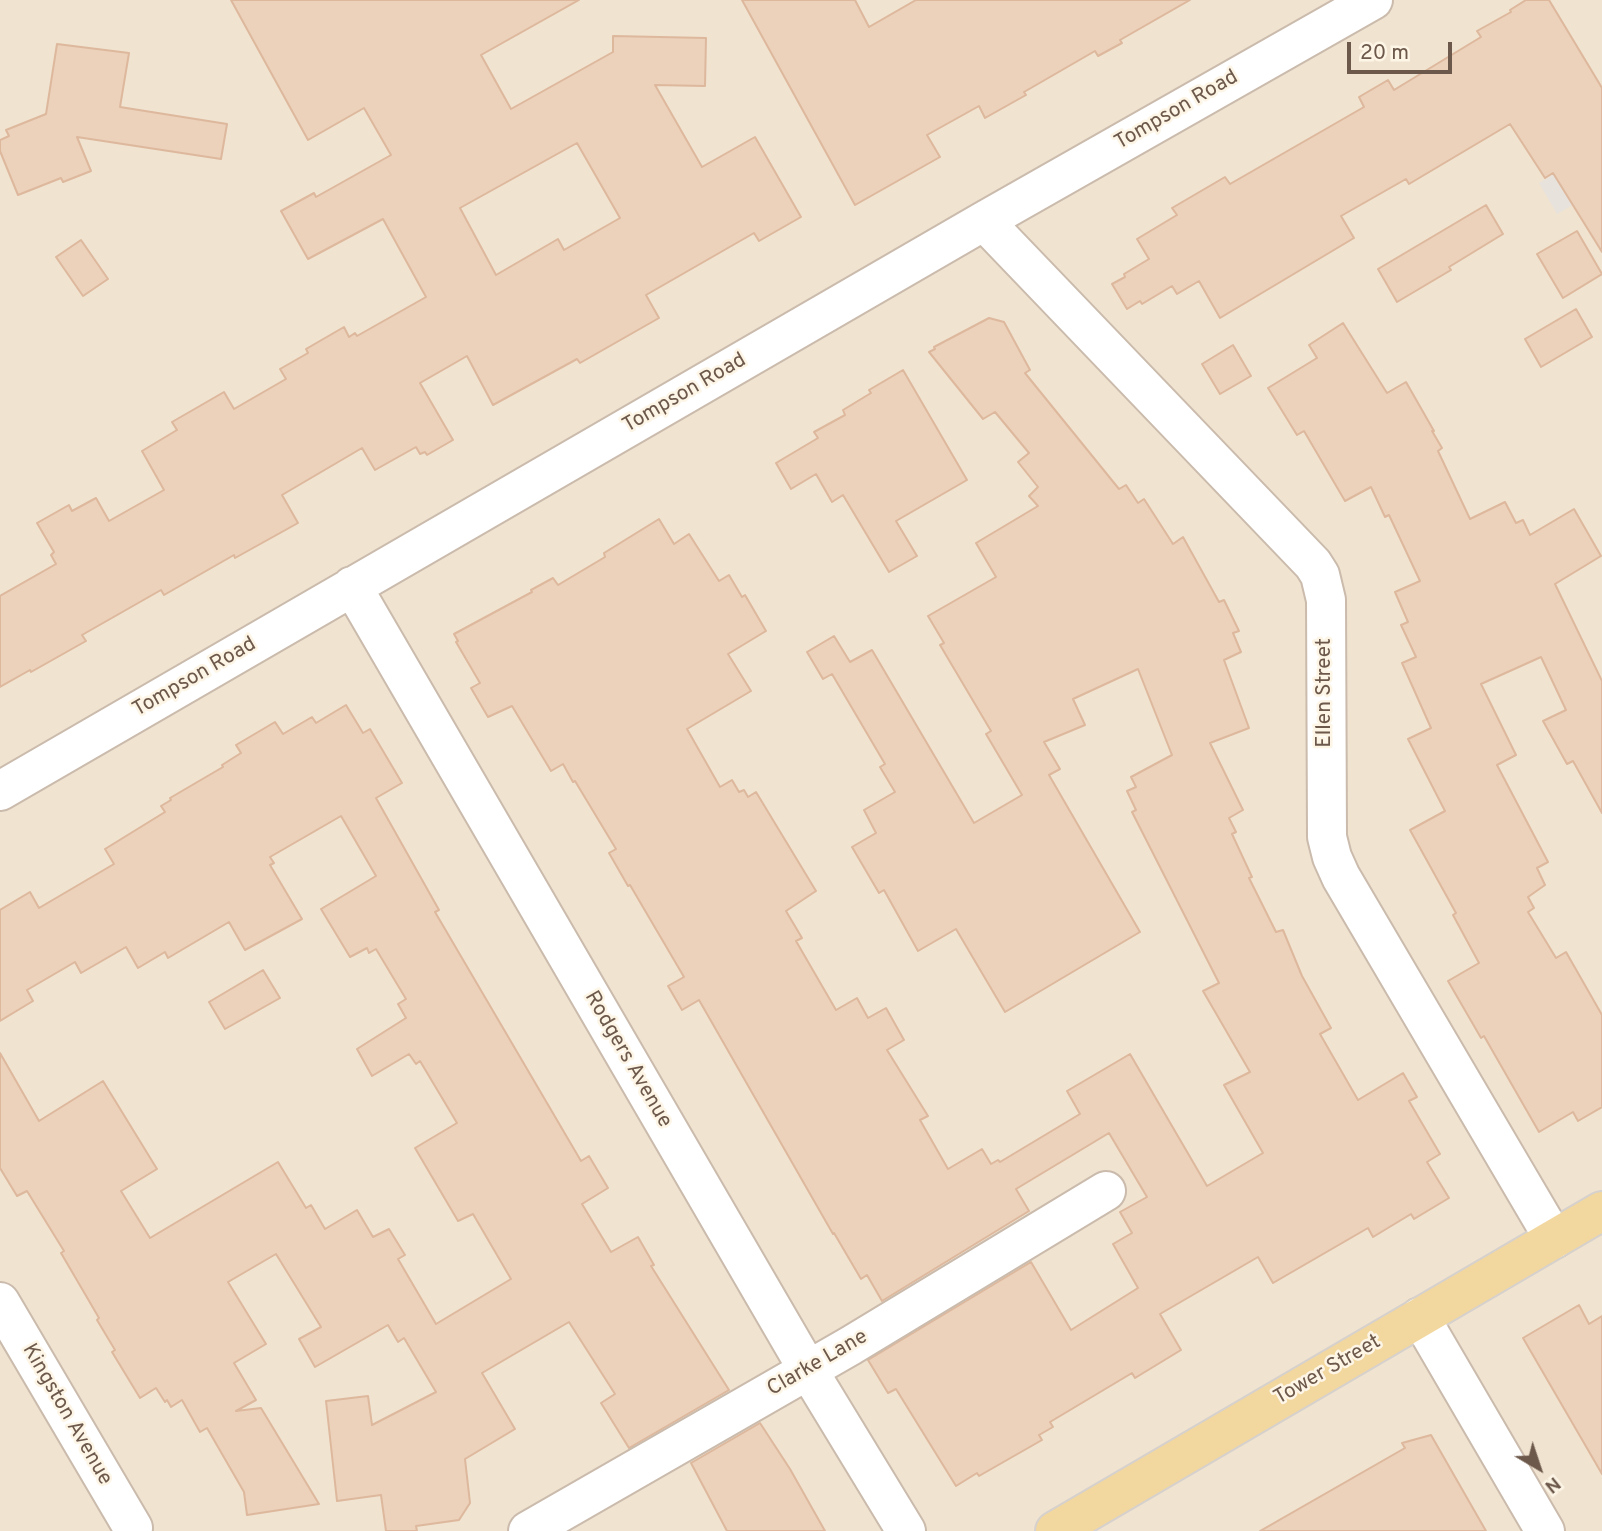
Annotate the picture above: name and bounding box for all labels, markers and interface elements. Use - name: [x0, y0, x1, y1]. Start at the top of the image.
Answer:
- scale bar: [1350, 28, 1455, 72]
- text: 20 m: [1360, 40, 1409, 67]
- street label: Tompson Road: [1111, 66, 1243, 156]
- street label: Tompson Road: [619, 349, 751, 439]
- street label: Tompson Road: [129, 633, 261, 723]
- street label: Ellen Street: [1313, 638, 1339, 748]
- street label: Rodgers Avenue: [578, 987, 676, 1133]
- street label: Clarke Lane: [763, 1325, 873, 1403]
- street label: Tower Street: [1270, 1330, 1386, 1412]
- street label: Kingston Avenue: [15, 1340, 117, 1490]
- north arrow: [1504, 1433, 1574, 1503]
- text: N: [1539, 1471, 1565, 1498]

